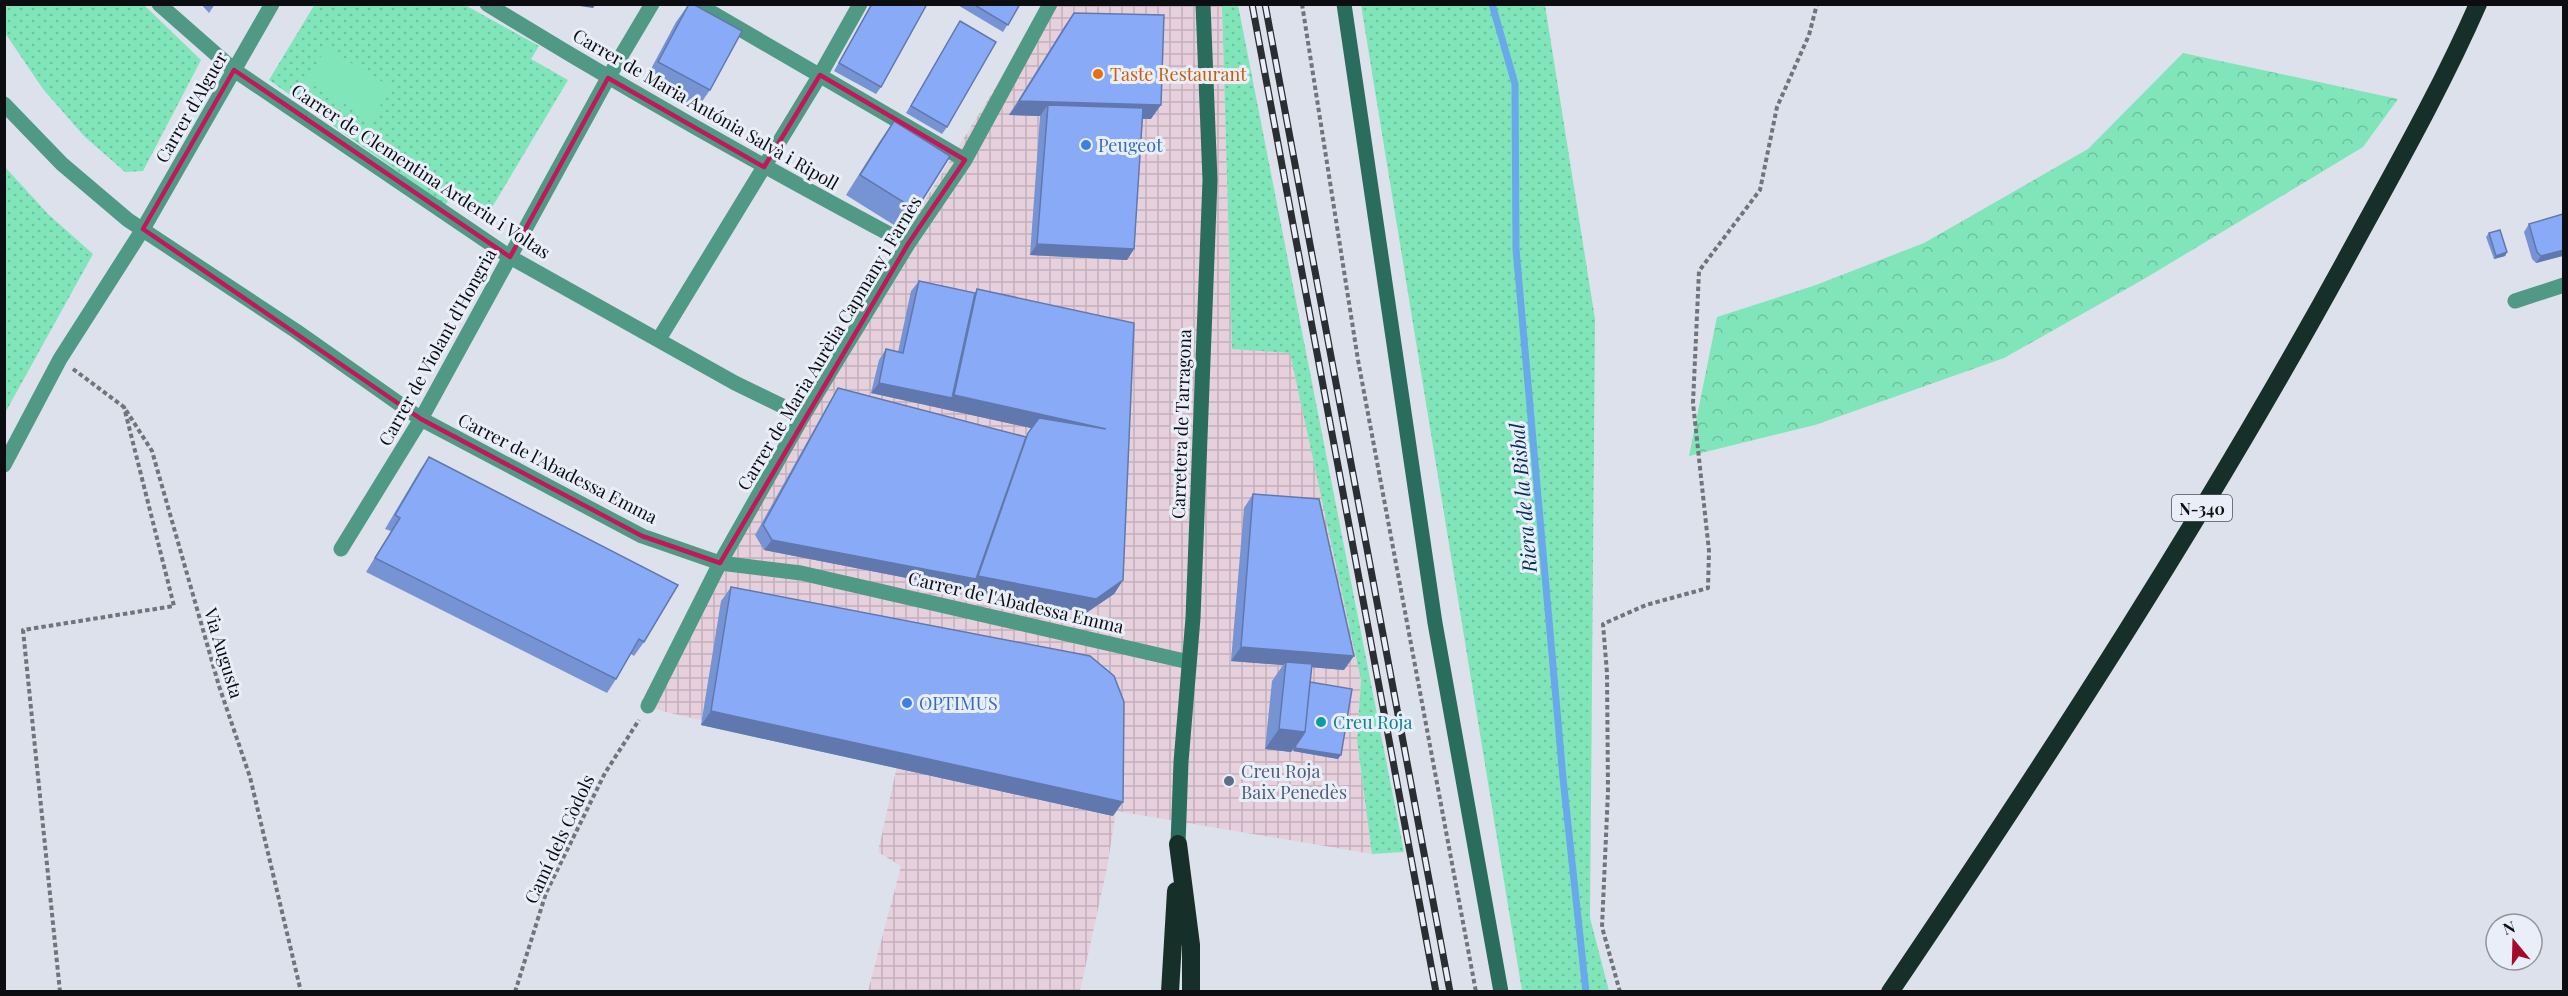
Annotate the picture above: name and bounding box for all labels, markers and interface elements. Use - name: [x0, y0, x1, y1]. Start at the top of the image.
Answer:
- street label: Carrer de Maria Antónia Salvà i Ripoll: [569, 23, 843, 195]
- street label: Carrer d'Alguer: [149, 47, 233, 167]
- place label: Taste Restaurant: [1110, 62, 1247, 86]
- marker: Taste Restaurant: [1091, 67, 1105, 81]
- street label: Carrer de Clementina Arderiu i Voltas: [287, 78, 555, 264]
- place label: Peugeot: [1098, 133, 1163, 157]
- marker: Peugeot: [1079, 138, 1093, 152]
- street label: Carrer de Maria Aurèlia Capmany i Farnès: [731, 191, 927, 495]
- street label: Carrer de Violant d'Hongria: [373, 244, 501, 450]
- street label: Carretera de Tarragona: [1166, 328, 1196, 519]
- street label: Carrer de l'Abadessa Emma: [454, 407, 662, 529]
- water label: Riera de la Bisbal: [1502, 421, 1542, 575]
- road number: N-340: [2172, 495, 2232, 521]
- street label: Carrer de l'Abadessa Emma: [906, 565, 1126, 639]
- street label: Via Augusta: [199, 604, 249, 701]
- place label: OPTIMUS: [919, 691, 998, 715]
- marker: OPTIMUS: [900, 696, 914, 710]
- place label: Creu Roja: [1333, 710, 1412, 734]
- marker: Creu Roja: [1314, 715, 1328, 729]
- place label: Creu Roja Baix Penedès: [1241, 759, 1347, 804]
- street label: Camí dels Còdols: [519, 771, 599, 907]
- marker: Creu Roja Baix Penedès: [1222, 774, 1236, 788]
- north arrow: [2484, 912, 2544, 972]
- text: N: [2500, 915, 2518, 939]

